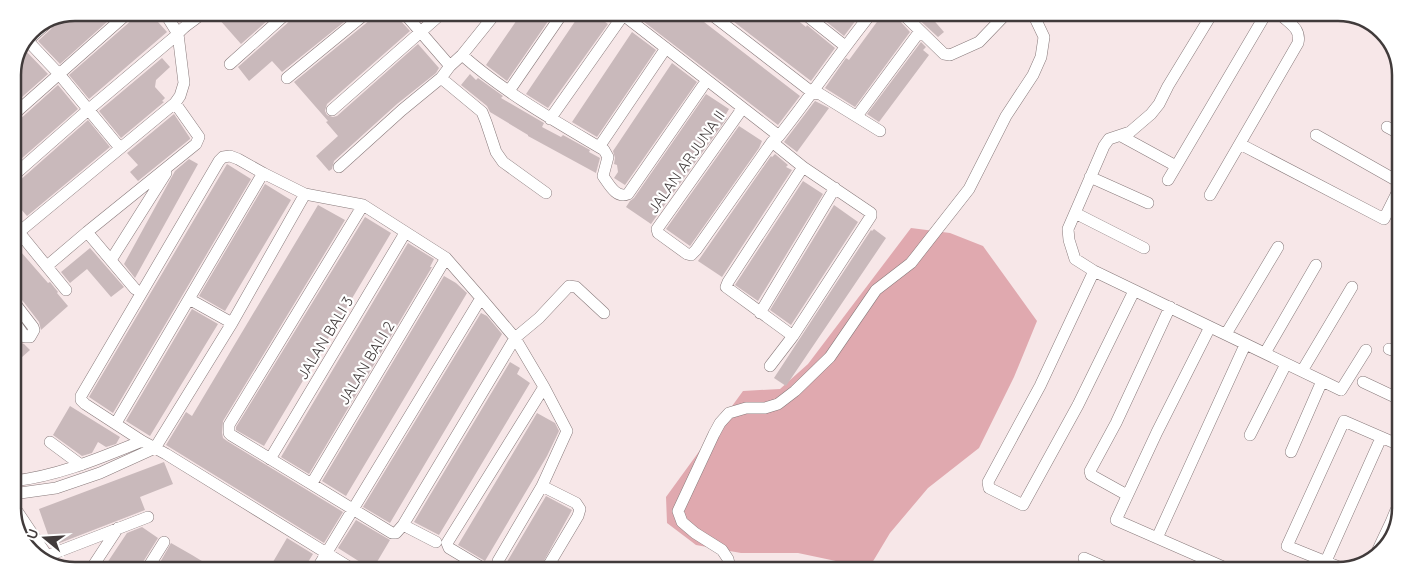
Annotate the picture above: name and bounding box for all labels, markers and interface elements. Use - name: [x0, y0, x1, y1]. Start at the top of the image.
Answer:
- street label: JALAN ARJUNA II: [643, 107, 729, 217]
- street label: JALAN BALI 3: [293, 293, 357, 383]
- street label: JALAN BALI 2: [334, 318, 398, 408]
- north arrow: [20, 513, 70, 563]
- text: U: [23, 527, 43, 541]

